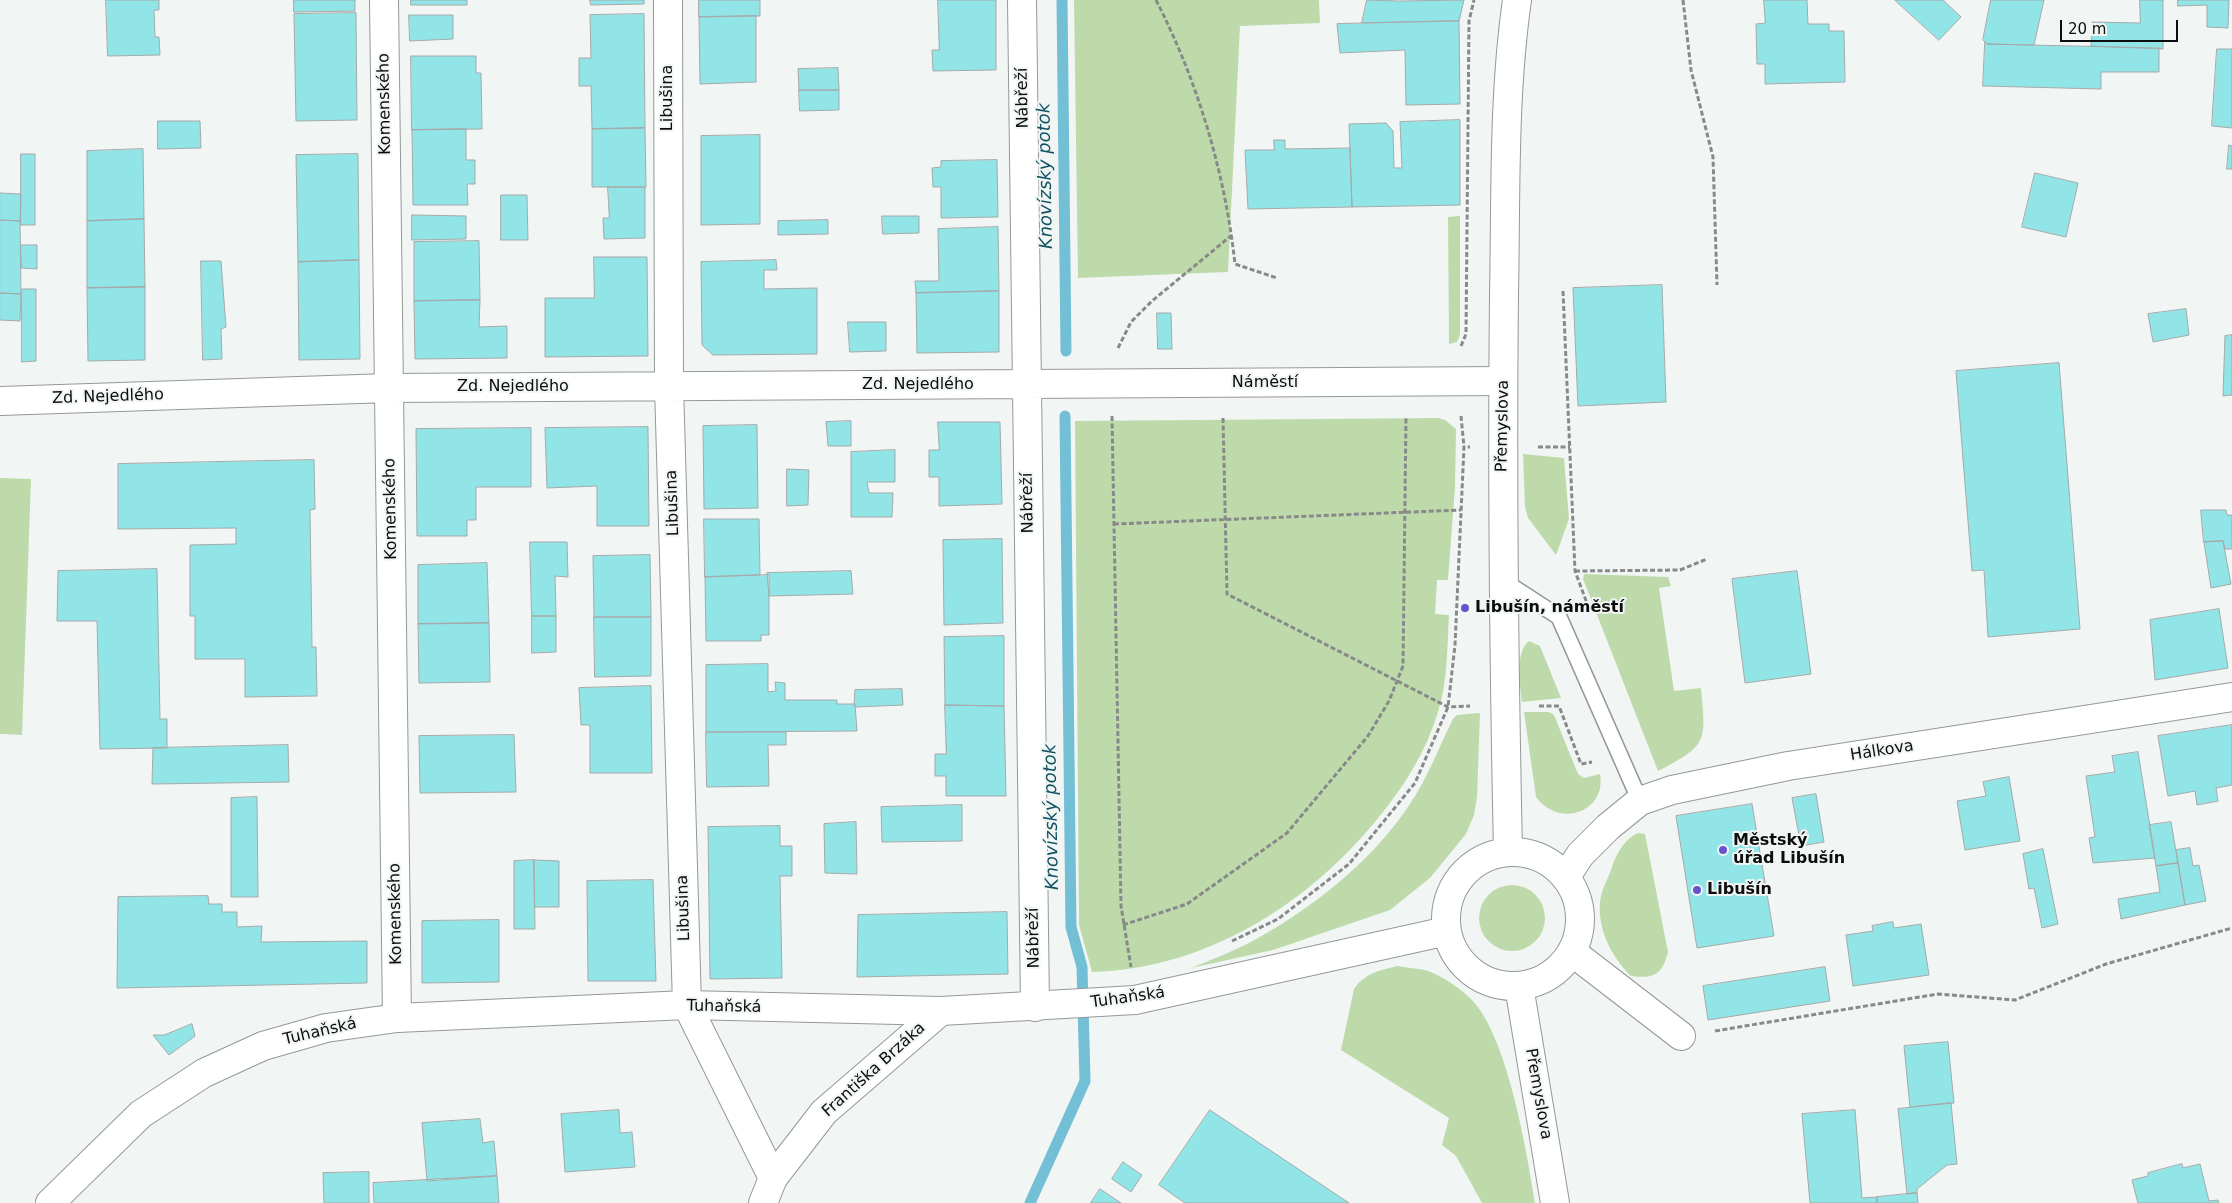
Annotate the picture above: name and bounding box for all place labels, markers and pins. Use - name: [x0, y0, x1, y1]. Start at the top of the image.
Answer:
- place label: Libušín, náměstí: [1475, 598, 1624, 618]
- marker: Libušín, náměstí: [1459, 602, 1471, 614]
- place label: Městský úřad Libušín: [1733, 831, 1845, 869]
- marker: Městský úřad Libušín: [1717, 844, 1729, 856]
- place label: Libušín: [1707, 880, 1772, 900]
- marker: Libušín: [1691, 884, 1703, 896]

